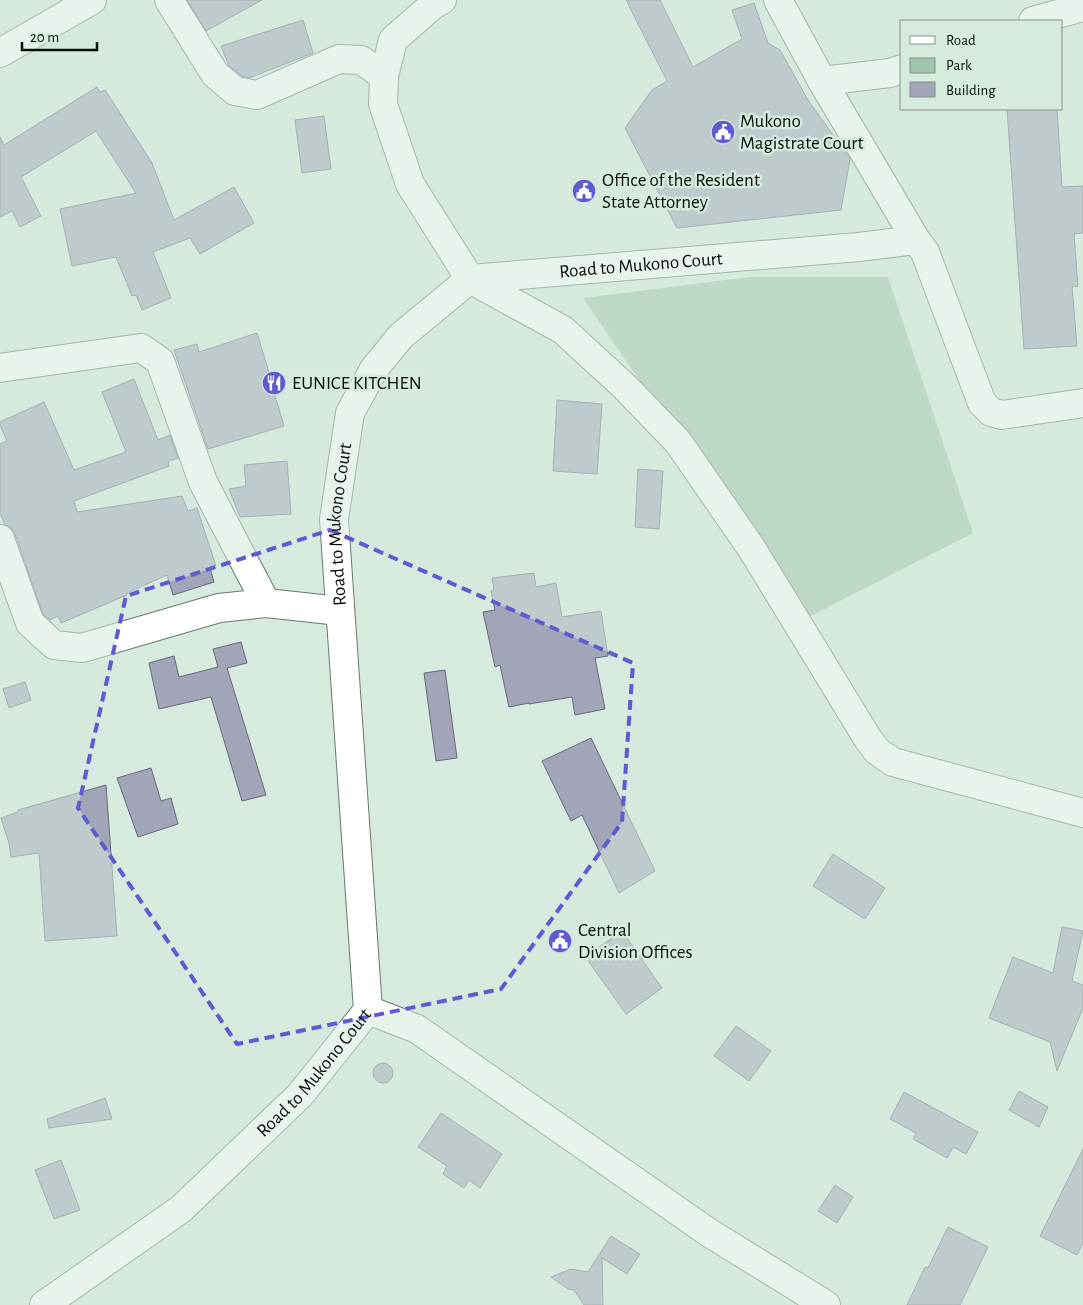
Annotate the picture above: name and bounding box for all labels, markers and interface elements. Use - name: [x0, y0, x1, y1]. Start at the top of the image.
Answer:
- scale bar: [22, 20, 98, 52]
- legend: [900, 20, 1063, 110]
- text: 20 m: [30, 30, 59, 45]
- text: Road: [946, 33, 976, 48]
- text: Park: [946, 58, 972, 73]
- text: Building: [946, 83, 996, 98]
- place label: Mukono Magistrate Court: [740, 112, 863, 153]
- public building icon: Mukono Magistrate Court: [710, 119, 736, 145]
- place label: Office of the Resident State Attorney: [602, 171, 760, 212]
- public building icon: Office of the Resident State Attorney: [571, 178, 597, 204]
- street label: Road to Mukono Court: [558, 249, 723, 281]
- restaurant icon: EUNICE KITCHEN: [261, 370, 287, 396]
- place label: EUNICE KITCHEN: [292, 374, 422, 393]
- street label: Road to Mukono Court: [324, 442, 355, 607]
- place label: Central Division Offices: [578, 921, 693, 962]
- public building icon: Central Division Offices: [547, 928, 573, 954]
- street label: Road to Mukono Court: [253, 1005, 375, 1141]

